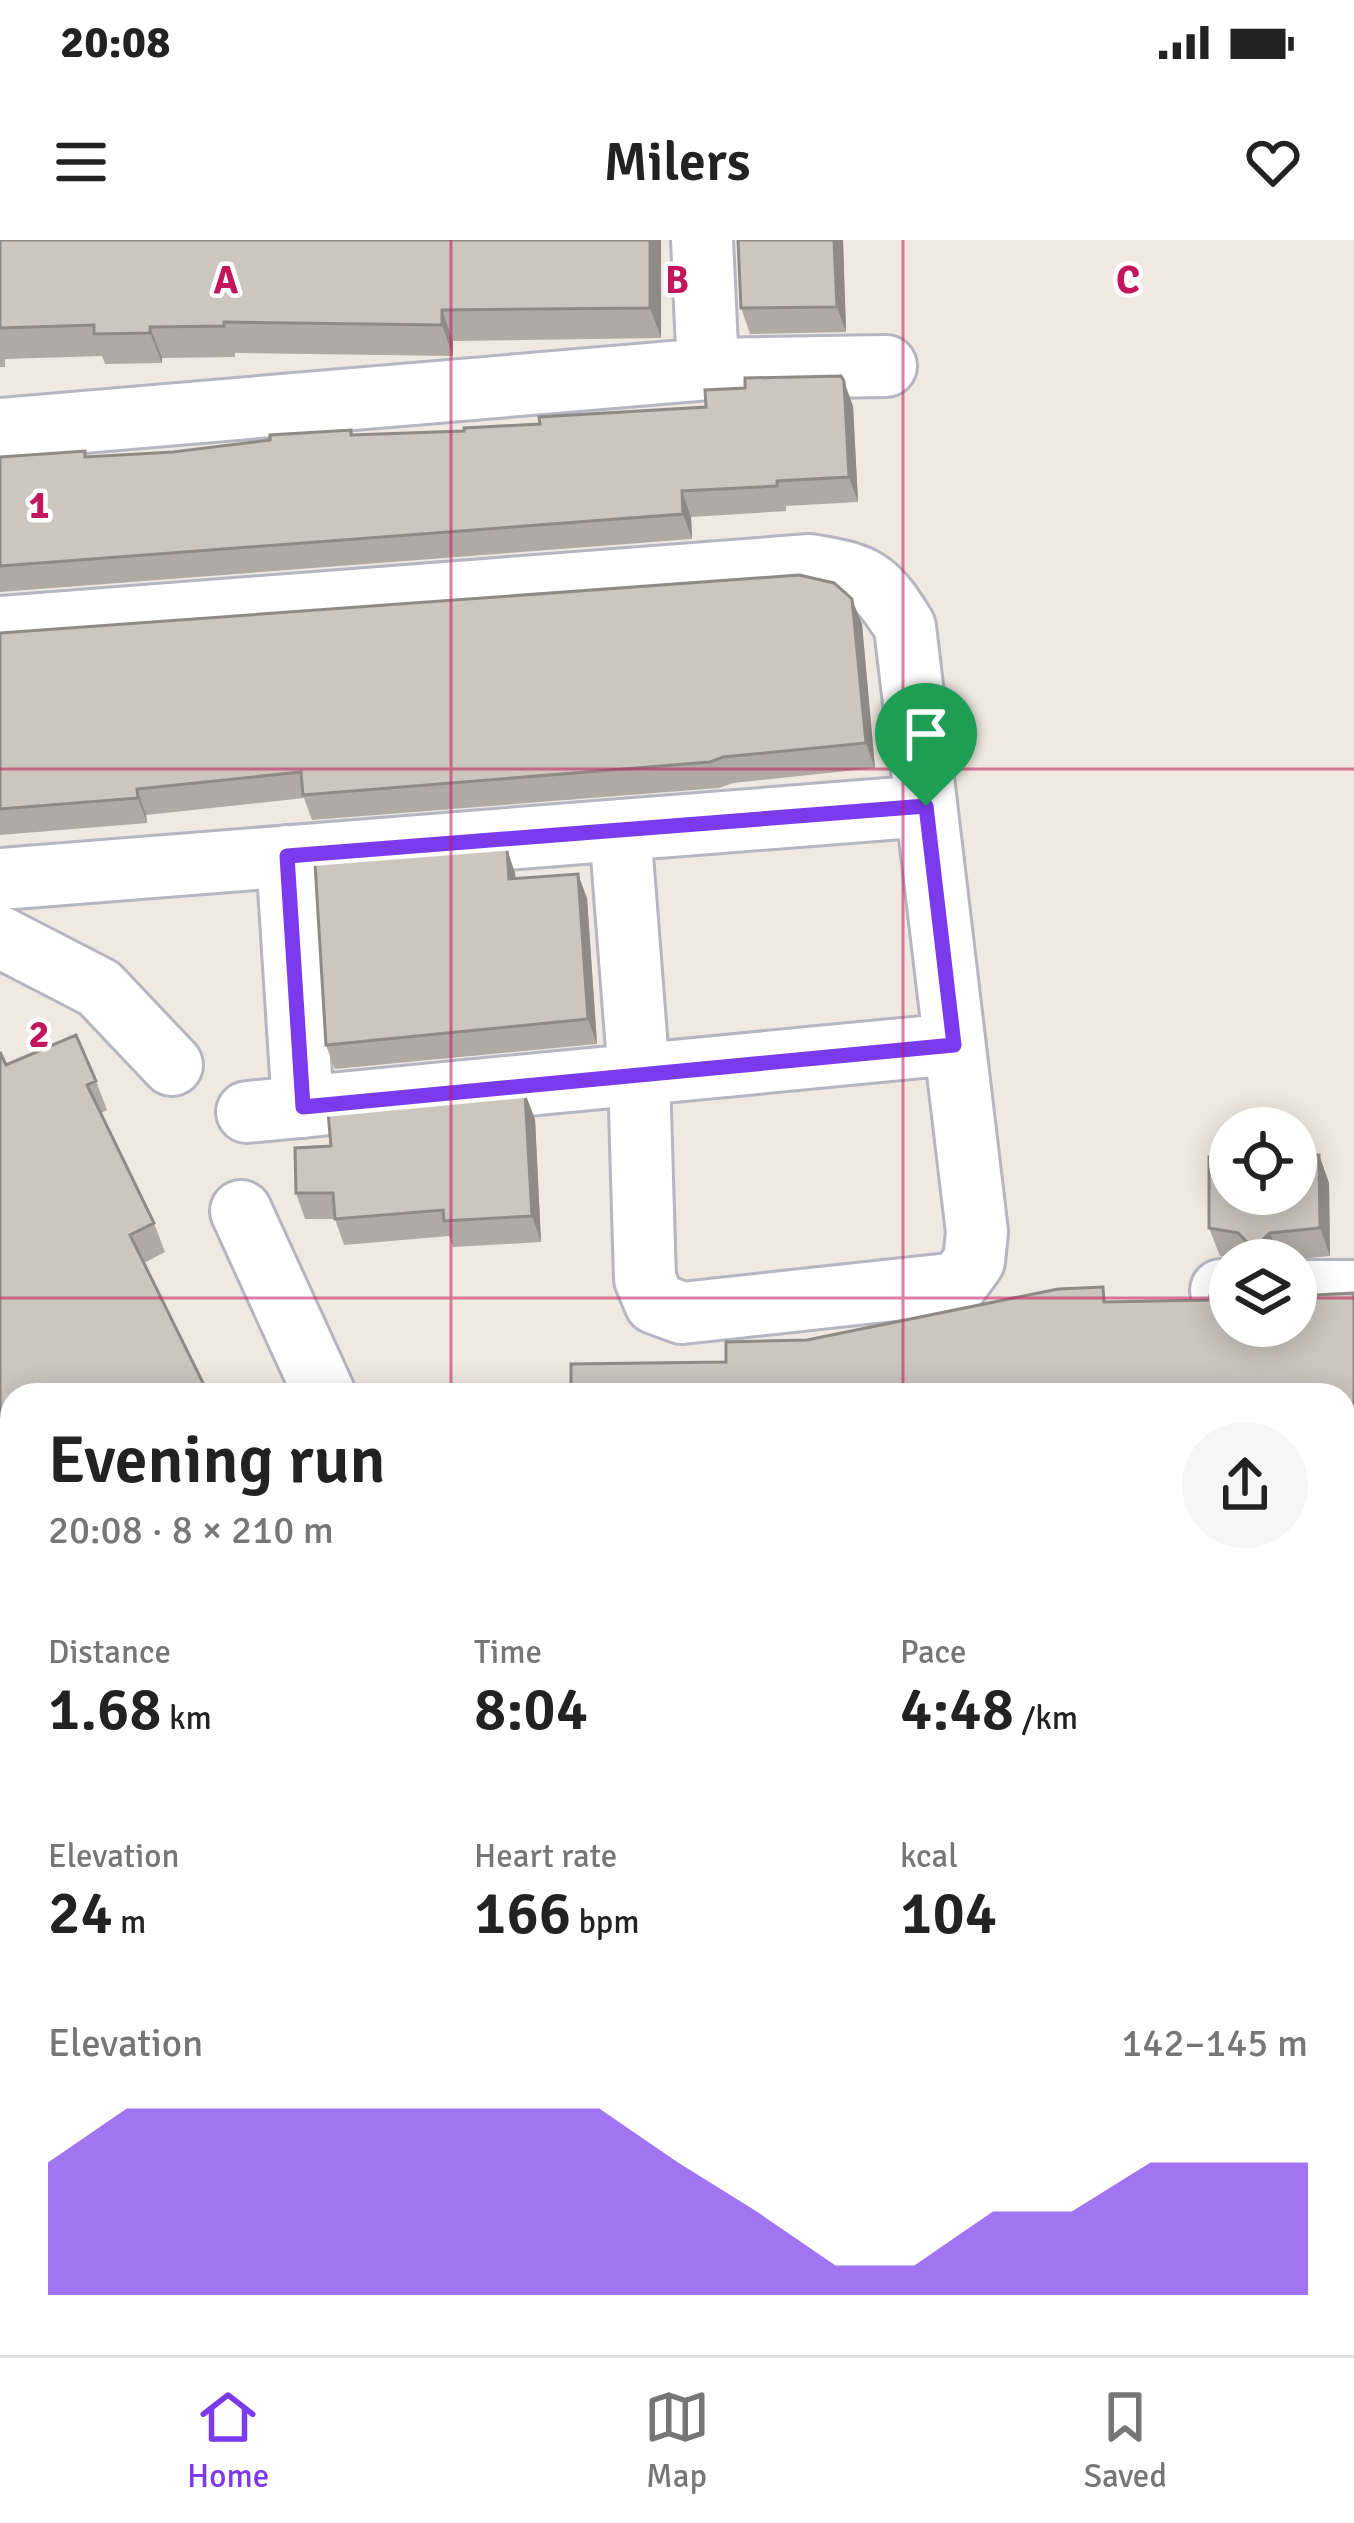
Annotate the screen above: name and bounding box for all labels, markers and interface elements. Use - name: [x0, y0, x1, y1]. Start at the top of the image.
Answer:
- text: 20:08: [60, 15, 170, 70]
- icon: menu: [48, 129, 114, 195]
- text: Milers: [604, 129, 750, 196]
- icon: heart: [1240, 129, 1306, 195]
- text: A: [214, 256, 239, 304]
- text: B: [665, 256, 689, 304]
- text: C: [1116, 256, 1140, 304]
- text: 1: [28, 481, 50, 529]
- pin: [875, 683, 977, 806]
- icon: arrive: [893, 701, 959, 767]
- text: 2: [28, 1010, 50, 1058]
- map controls: [1209, 1107, 1317, 1347]
- button: locate: [1209, 1107, 1317, 1215]
- button: layers: [1209, 1239, 1317, 1347]
- text: Evening run: [48, 1420, 386, 1501]
- button: share: [1182, 1422, 1308, 1548]
- text: 20:08 · 8 × 210 m: [48, 1506, 334, 1554]
- text: Distance: [48, 1632, 171, 1673]
- text: Time: [474, 1632, 542, 1673]
- text: Pace: [900, 1632, 966, 1673]
- text: 1.68: [48, 1673, 162, 1747]
- text: 8:04: [474, 1673, 588, 1747]
- text: 4:48: [900, 1673, 1014, 1747]
- text: km: [162, 1698, 212, 1739]
- text: /km: [1014, 1698, 1078, 1739]
- text: Elevation: [48, 1836, 179, 1877]
- text: Heart rate: [474, 1836, 617, 1877]
- text: kcal: [900, 1836, 958, 1877]
- text: 24: [48, 1877, 113, 1951]
- text: 166: [474, 1877, 571, 1951]
- text: 104: [900, 1877, 997, 1951]
- text: m: [113, 1902, 146, 1943]
- text: bpm: [571, 1902, 640, 1943]
- text: Elevation: [48, 2019, 203, 2067]
- text: 142–145 m: [1121, 2019, 1308, 2067]
- tab: Home: [187, 2384, 269, 2497]
- tab: Map: [644, 2384, 710, 2497]
- tab: Saved: [1084, 2384, 1167, 2497]

